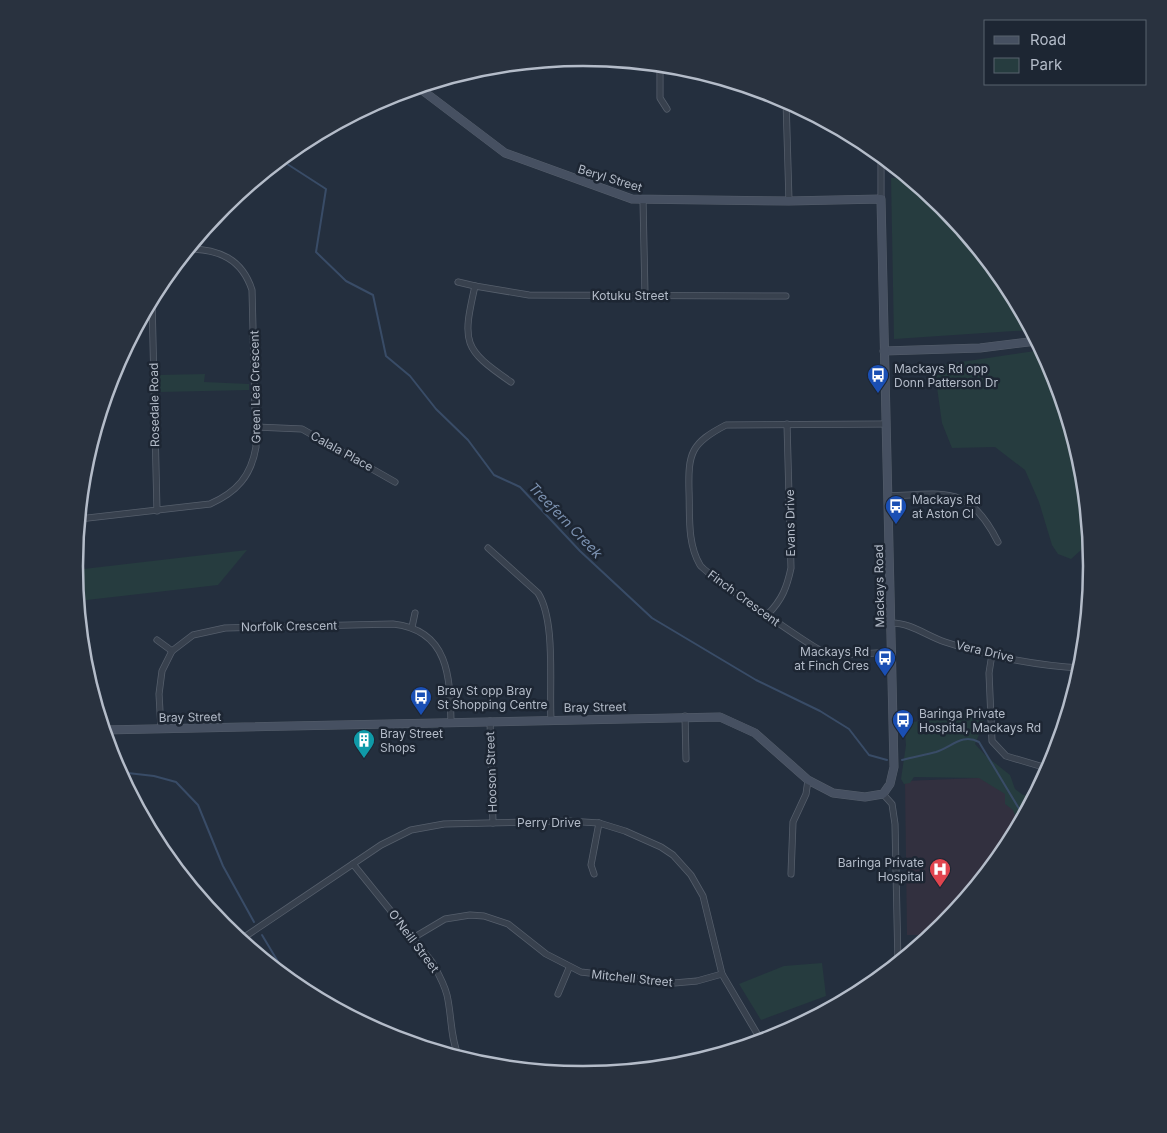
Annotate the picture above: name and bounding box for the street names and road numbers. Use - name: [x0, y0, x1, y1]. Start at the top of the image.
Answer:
- street label: Beryl Street: [576, 161, 644, 195]
- street label: Kotuku Street: [592, 288, 668, 303]
- street label: Green Lea Crescent: [247, 330, 263, 444]
- street label: Rosedale Road: [146, 363, 162, 447]
- street label: Calala Place: [308, 428, 376, 474]
- street label: Evans Drive: [782, 489, 798, 557]
- street label: Mackays Road: [871, 544, 887, 628]
- street label: Finch Crescent: [705, 567, 783, 629]
- street label: Norfolk Crescent: [241, 618, 337, 634]
- street label: Vera Drive: [955, 637, 1015, 665]
- street label: Bray Street: [563, 699, 627, 715]
- street label: Bray Street: [158, 709, 222, 725]
- street label: Hooson Street: [482, 731, 500, 813]
- street label: Perry Drive: [517, 815, 581, 830]
- street label: O'Neill Street: [386, 907, 443, 975]
- street label: Mitchell Street: [591, 966, 673, 990]

